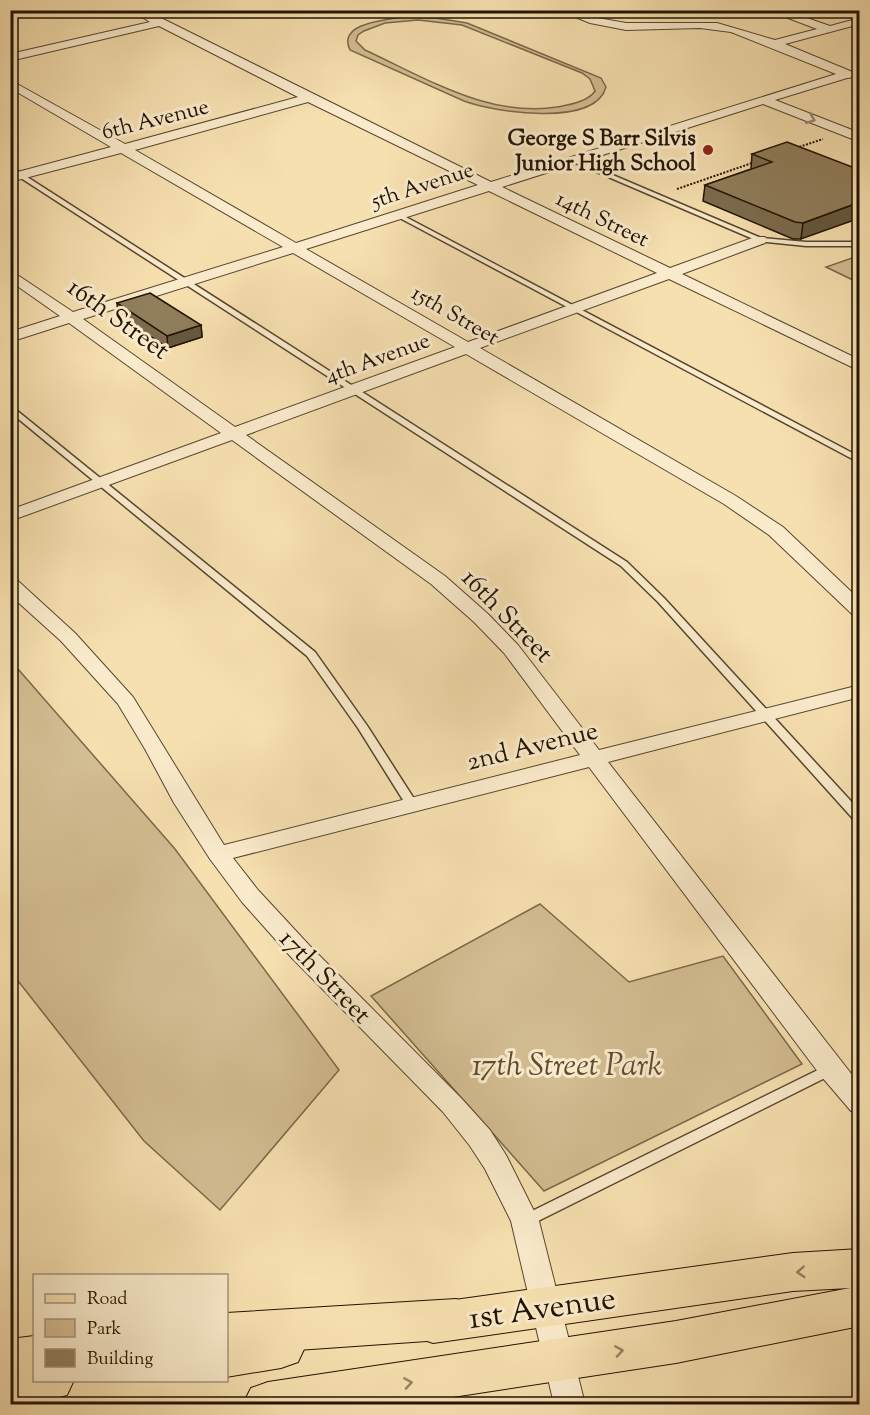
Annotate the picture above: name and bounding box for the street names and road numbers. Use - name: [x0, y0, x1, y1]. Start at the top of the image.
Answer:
- street label: 6th Avenue: [99, 92, 213, 150]
- street label: 5th Avenue: [366, 155, 478, 219]
- street label: 14th Street: [550, 184, 654, 257]
- street label: 16th Street: [59, 270, 176, 370]
- street label: 15th Street: [405, 279, 505, 355]
- street label: 4th Avenue: [321, 326, 435, 394]
- street label: 16th Street: [452, 561, 561, 672]
- street label: 2nd Avenue: [463, 713, 602, 782]
- street label: 17th Street: [270, 922, 379, 1033]
- street label: 1st Avenue: [466, 1277, 619, 1343]

